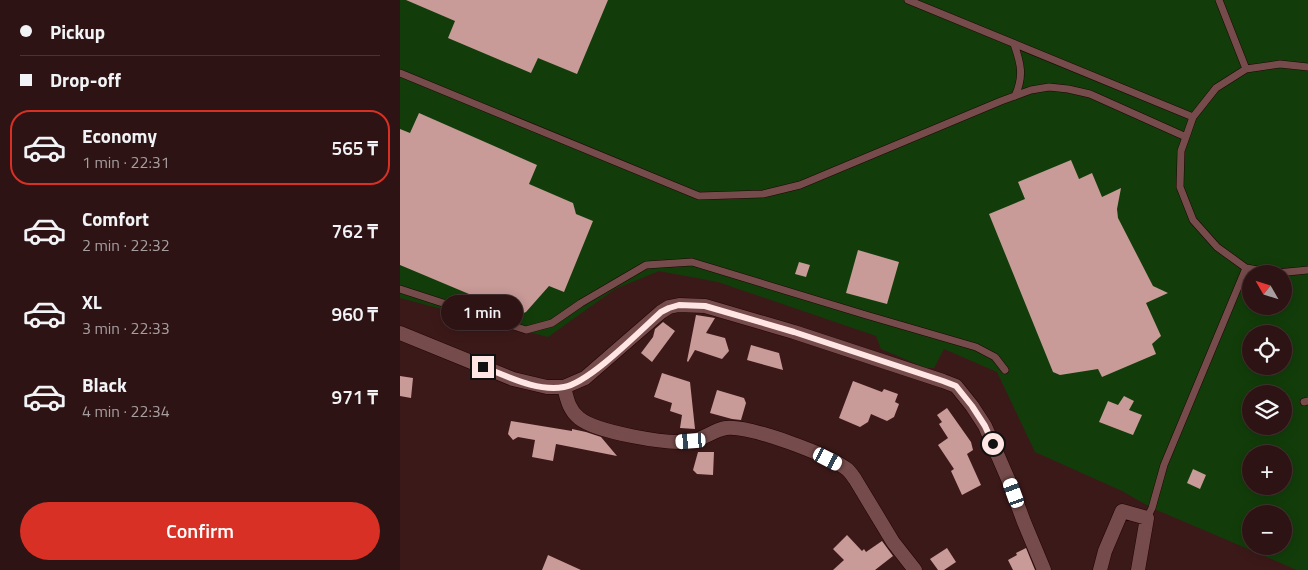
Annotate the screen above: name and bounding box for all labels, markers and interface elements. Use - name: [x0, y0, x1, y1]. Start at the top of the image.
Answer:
- text: Pickup: [50, 17, 105, 46]
- text: Drop-off: [50, 65, 121, 94]
- text: Economy: [82, 121, 157, 150]
- icon: car: [22, 125, 67, 170]
- text: 565 ₸: [332, 133, 378, 162]
- text: 1 min · 22:31: [82, 150, 170, 174]
- text: Comfort: [82, 204, 149, 233]
- icon: car: [22, 208, 67, 253]
- text: 762 ₸: [332, 216, 378, 245]
- text: 2 min · 22:32: [82, 233, 170, 257]
- north arrow: [1242, 265, 1292, 315]
- map controls: [1242, 265, 1292, 555]
- text: XL: [82, 287, 102, 316]
- icon: car: [22, 291, 67, 336]
- callout: 1 min: [442, 294, 524, 330]
- text: 960 ₸: [332, 299, 378, 328]
- text: 1 min: [463, 300, 501, 324]
- text: 3 min · 22:33: [82, 316, 170, 340]
- button: locate: [1242, 325, 1292, 375]
- route end: [472, 356, 494, 378]
- text: Black: [82, 370, 127, 399]
- icon: car: [22, 374, 67, 419]
- text: 971 ₸: [332, 382, 378, 411]
- button: layers: [1242, 385, 1292, 435]
- text: 4 min · 22:34: [82, 399, 170, 423]
- car: [675, 432, 706, 450]
- route start: [982, 433, 1004, 455]
- button: +: [1242, 445, 1292, 495]
- car: [811, 446, 844, 472]
- car: [1001, 476, 1026, 510]
- button: Confirm: [20, 502, 380, 560]
- button: −: [1242, 505, 1292, 555]

